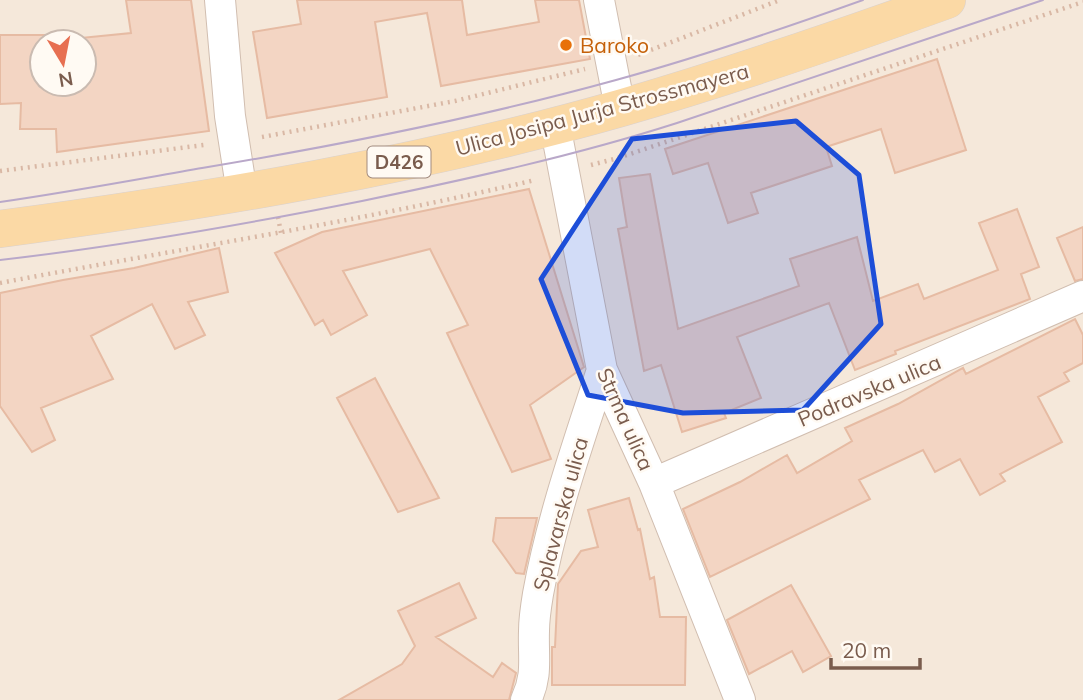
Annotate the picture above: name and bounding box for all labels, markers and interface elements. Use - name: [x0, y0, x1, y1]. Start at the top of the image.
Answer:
- north arrow: [28, 28, 98, 98]
- place label: Baroko: [580, 32, 649, 58]
- marker: Baroko: [558, 37, 574, 53]
- street label: Ulica Josipa Jurja Strossmayera: [452, 57, 752, 161]
- text: N: [57, 67, 75, 93]
- road number: D426: [368, 146, 430, 178]
- street label: Podravska ulica: [794, 348, 944, 432]
- street label: Strma ulica: [592, 364, 660, 474]
- street label: Splavarska ulica: [527, 434, 593, 594]
- scale bar: [831, 626, 920, 670]
- text: 20 m: [842, 637, 891, 663]

